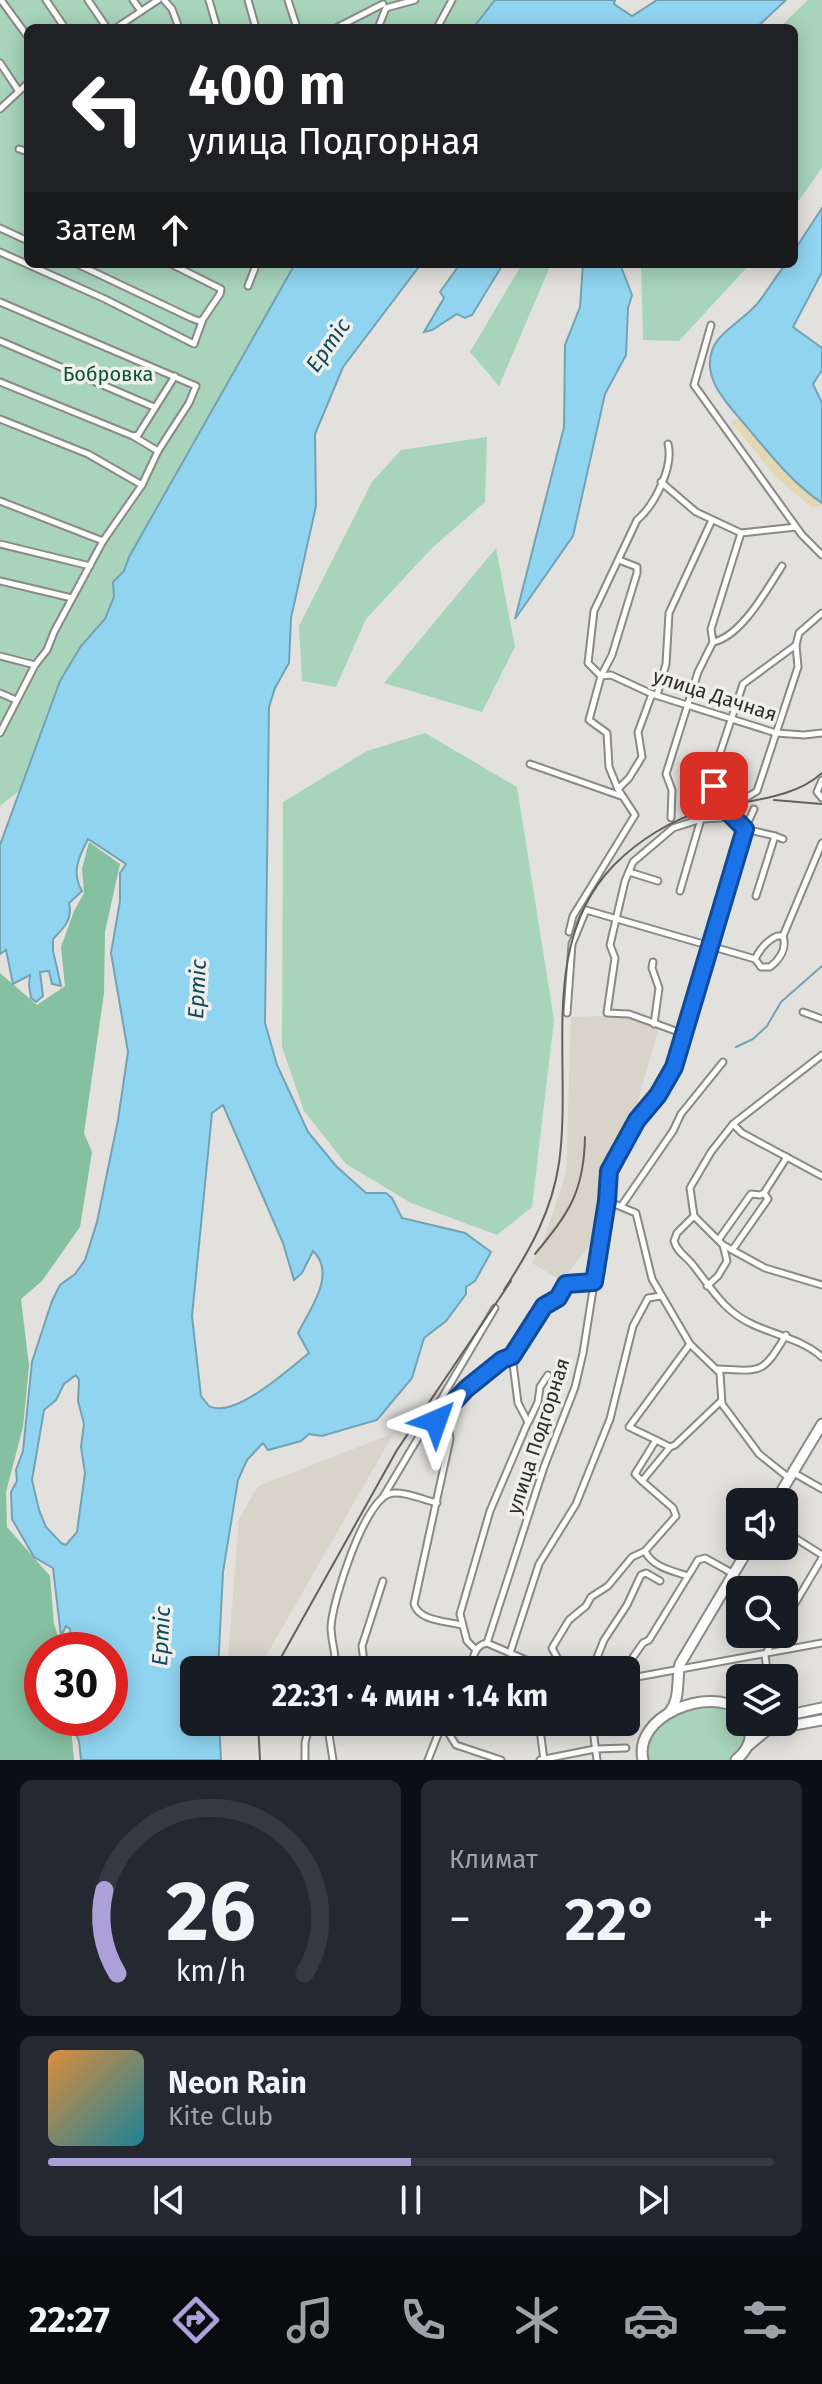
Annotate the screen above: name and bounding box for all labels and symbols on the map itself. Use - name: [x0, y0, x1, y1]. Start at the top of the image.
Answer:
- water label: Ертіс: [300, 312, 356, 377]
- park label: Бобровка: [63, 362, 153, 386]
- street label: улица Дачная: [650, 664, 780, 726]
- pin: [680, 752, 748, 820]
- water label: Ертіс: [182, 958, 212, 1019]
- street label: улица Подгорная: [501, 1355, 575, 1517]
- position arrow: [394, 1379, 478, 1463]
- water label: Ертіс: [146, 1605, 176, 1666]
- speed limit sign: 30: [24, 1632, 128, 1736]

